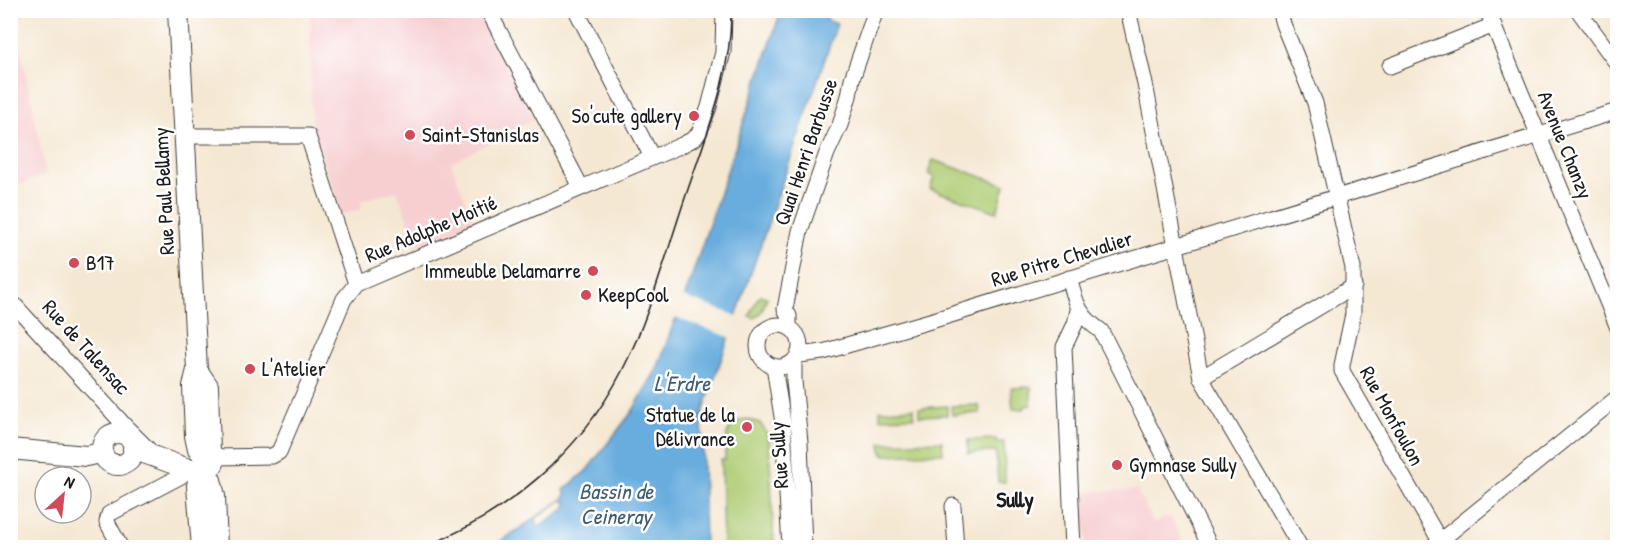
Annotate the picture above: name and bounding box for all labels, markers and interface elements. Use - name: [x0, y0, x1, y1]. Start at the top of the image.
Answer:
- street label: Quai Henri Barbusse: [767, 74, 844, 229]
- street label: Avenue Chanzy: [1531, 87, 1600, 203]
- place label: So'cute gallery: [572, 101, 682, 130]
- marker: So'cute gallery: [687, 109, 701, 123]
- place label: Saint-Stanislas: [422, 120, 539, 149]
- street label: Rue Paul Bellamy: [146, 126, 181, 256]
- marker: Saint-Stanislas: [403, 128, 417, 142]
- street label: Rue Adolphe Moitié: [360, 188, 501, 269]
- street label: Rue Pitre Chevalier: [988, 223, 1136, 294]
- place label: B17: [86, 248, 115, 277]
- marker: B17: [67, 256, 81, 270]
- place label: Immeuble Delamarre: [424, 256, 581, 285]
- marker: Immeuble Delamarre: [586, 264, 600, 278]
- place label: KeepCool: [598, 280, 669, 309]
- marker: KeepCool: [579, 288, 593, 302]
- street label: Rue de Talensac: [36, 293, 137, 401]
- place label: L'Atelier: [262, 354, 326, 383]
- street label: Rue Monfoulon: [1353, 361, 1432, 471]
- marker: L'Atelier: [243, 362, 257, 376]
- water label: L'Erdre: [654, 368, 711, 398]
- place label: Statue de la Délivrance: [646, 400, 735, 453]
- marker: Statue de la Délivrance: [740, 420, 754, 434]
- street label: Rue Sully: [762, 420, 795, 490]
- place label: Gymnase Sully: [1129, 450, 1237, 479]
- marker: Gymnase Sully: [1110, 458, 1124, 472]
- north arrow: [33, 465, 93, 525]
- text: N: [61, 470, 79, 494]
- water label: Bassin de Ceineray: [579, 476, 654, 531]
- district label: Sully: [996, 484, 1035, 515]

